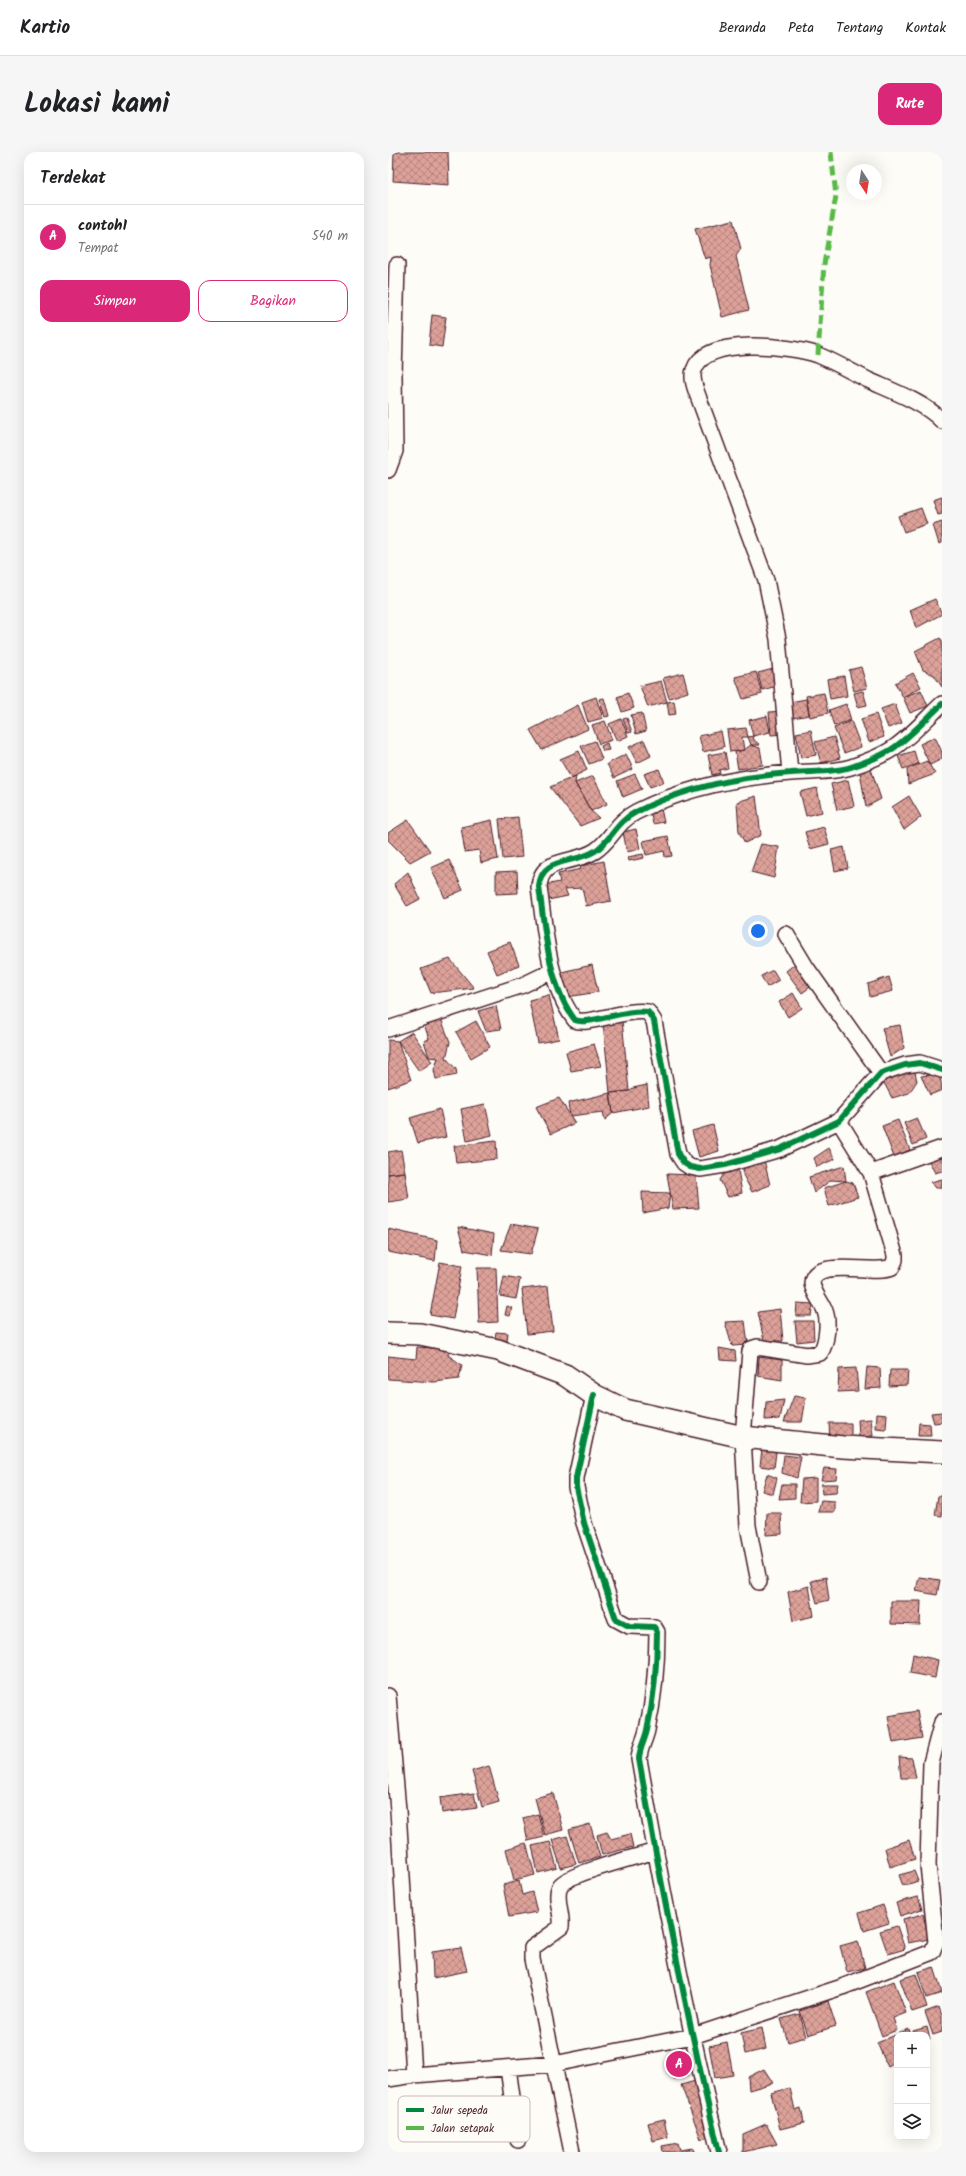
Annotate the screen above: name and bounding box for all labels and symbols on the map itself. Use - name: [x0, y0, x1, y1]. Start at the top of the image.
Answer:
- north arrow: [846, 164, 882, 200]
- your location: [748, 921, 768, 941]
- pin: A: [666, 2049, 692, 2079]
- legend: [398, 2096, 530, 2142]
- text: Jalur sepeda: [431, 2102, 488, 2120]
- text: Jalan setapak: [431, 2120, 495, 2138]

